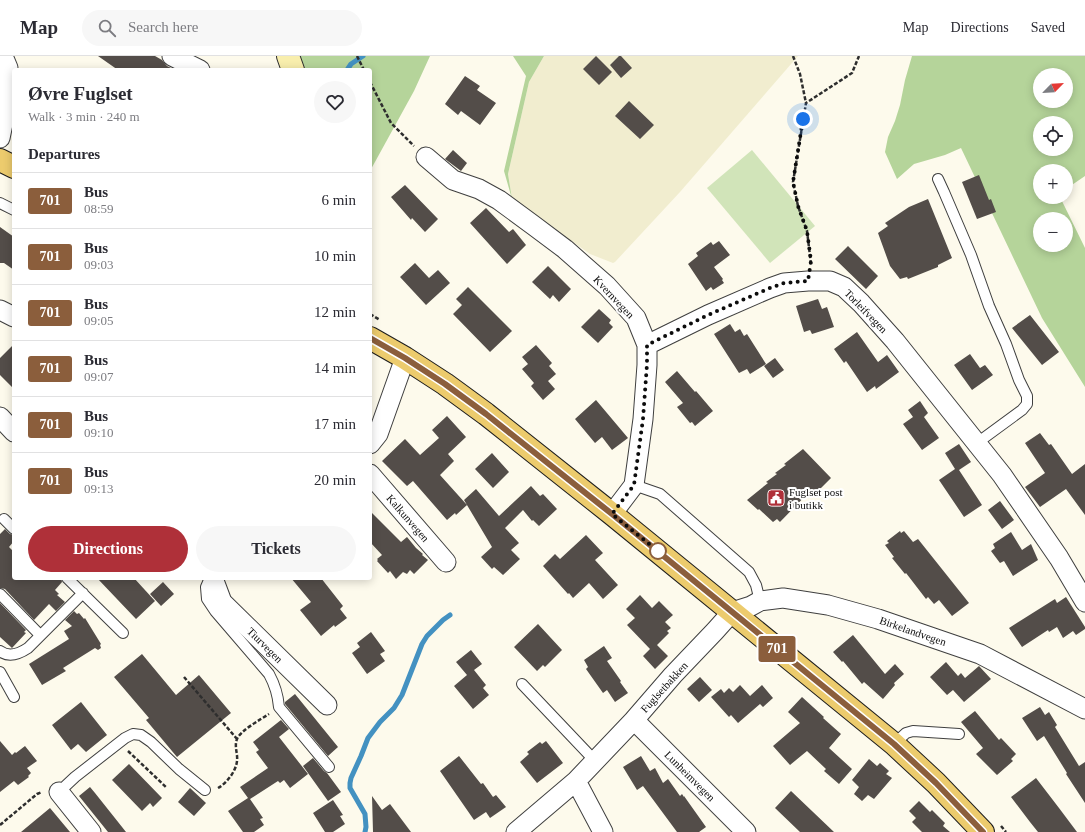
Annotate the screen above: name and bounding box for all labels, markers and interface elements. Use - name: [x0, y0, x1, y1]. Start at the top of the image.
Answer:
- search box: [82, 10, 362, 46]
- text: Map: [20, 17, 58, 38]
- icon: search: [96, 17, 118, 39]
- text: Search here: [128, 19, 198, 35]
- text: Map: [903, 20, 928, 35]
- text: Directions: [950, 20, 1009, 35]
- text: Saved: [1031, 20, 1065, 35]
- north arrow: [1033, 68, 1073, 108]
- map controls: [1033, 68, 1073, 252]
- button: heart: [314, 81, 356, 123]
- text: Øvre Fuglset: [28, 83, 133, 104]
- text: Walk · 3 min · 240 m: [28, 109, 140, 124]
- your location: [793, 109, 813, 129]
- button: locate: [1033, 116, 1073, 156]
- text: Departures: [28, 146, 100, 162]
- button: +: [1033, 164, 1073, 204]
- text: Bus: [84, 184, 108, 200]
- text: 6 min: [321, 192, 356, 208]
- text: 701: [40, 193, 61, 208]
- text: 08:59: [84, 201, 114, 216]
- button: −: [1033, 212, 1073, 252]
- text: Bus: [84, 240, 108, 256]
- text: 10 min: [314, 248, 356, 264]
- text: 701: [40, 249, 61, 264]
- text: 09:03: [84, 257, 114, 272]
- street label: Kvernvegen: [591, 273, 637, 321]
- street label: Torleifvegen: [842, 287, 890, 336]
- text: Bus: [84, 296, 108, 312]
- text: 12 min: [314, 304, 356, 320]
- text: 701: [40, 305, 61, 320]
- text: 09:05: [84, 313, 114, 328]
- text: Bus: [84, 352, 108, 368]
- text: 14 min: [314, 360, 356, 376]
- text: 701: [40, 361, 61, 376]
- text: 09:07: [84, 369, 114, 384]
- text: Bus: [84, 408, 108, 424]
- text: 17 min: [314, 416, 356, 432]
- text: 701: [40, 417, 61, 432]
- text: 09:10: [84, 425, 114, 440]
- text: Bus: [84, 464, 108, 480]
- text: 20 min: [314, 472, 356, 488]
- text: 701: [40, 473, 61, 488]
- text: 09:13: [84, 481, 114, 496]
- place label: Fuglset post i butikk: [789, 486, 842, 511]
- public building icon: Fuglset post i butikk: [766, 488, 786, 508]
- street label: Kalkunvegen: [384, 492, 432, 544]
- button: Directions: [28, 526, 188, 572]
- button: Tickets: [196, 526, 356, 572]
- unlabelled marker: [649, 542, 667, 560]
- street label: Birkelandvegen: [878, 614, 948, 648]
- street label: Tiurvegen: [245, 625, 285, 665]
- line badge: 701: [754, 636, 800, 662]
- text: 701: [767, 641, 788, 656]
- street label: Fuglsetbakken: [638, 659, 690, 715]
- street label: Lunheimvegen: [662, 748, 718, 804]

